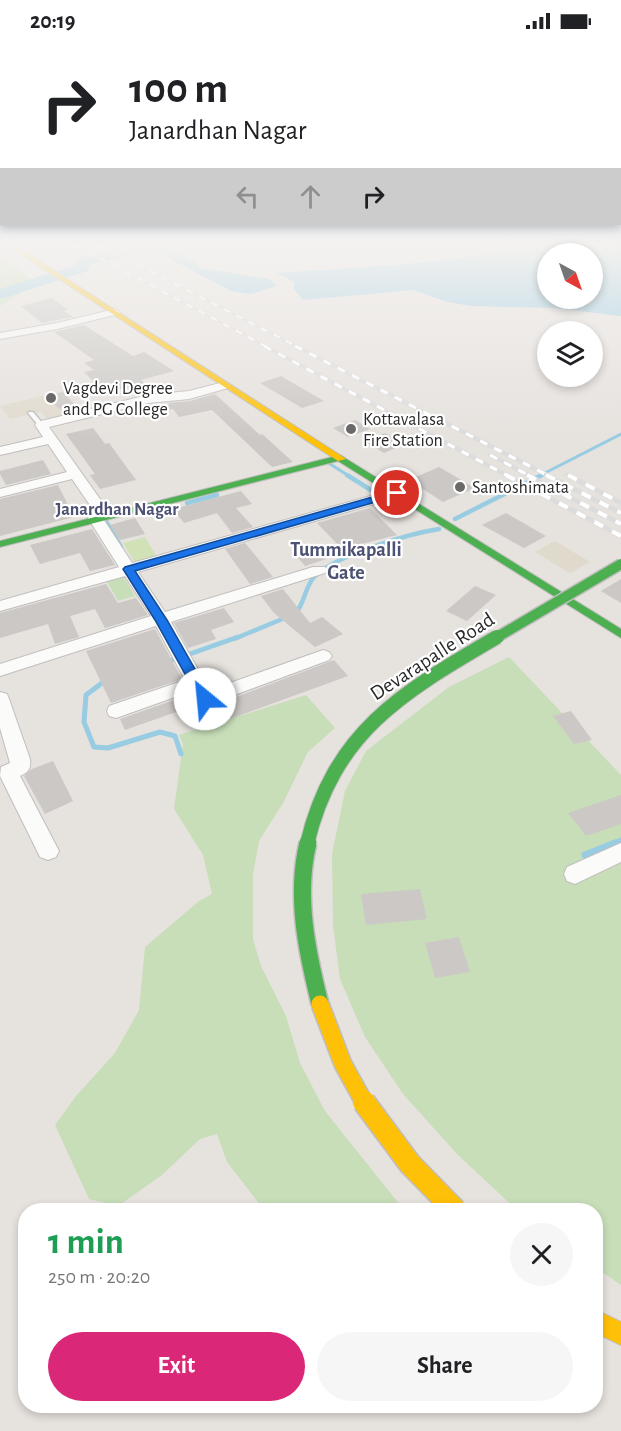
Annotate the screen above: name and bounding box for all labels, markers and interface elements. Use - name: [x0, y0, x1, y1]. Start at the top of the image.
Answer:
- text: 20:19: [30, 10, 75, 32]
- icon: right: [30, 66, 108, 144]
- text: 100 m: [129, 68, 228, 110]
- text: Janardhan Nagar: [129, 117, 307, 144]
- icon: left: [231, 180, 264, 213]
- icon: ahead: [294, 180, 327, 213]
- icon: right: [357, 180, 390, 213]
- north arrow: [537, 243, 603, 309]
- map controls: [537, 243, 603, 387]
- button: layers: [537, 321, 603, 387]
- place label: Vagdevi Degree and PG College: [63, 380, 173, 419]
- marker: Vagdevi Degree and PG College: [44, 391, 58, 405]
- place label: Kottavalasa Fire Station: [363, 411, 444, 450]
- marker: Kottavalasa Fire Station: [344, 422, 358, 436]
- pin: [371, 467, 422, 518]
- icon: arrive: [380, 476, 413, 509]
- place label: Santoshimata: [472, 479, 569, 497]
- marker: Santoshimata: [453, 480, 467, 494]
- district label: Janardhan Nagar: [56, 501, 179, 519]
- district label: Tummikapalli Gate: [290, 540, 402, 583]
- street label: Devarapalle Road: [366, 609, 498, 704]
- position arrow: [173, 667, 237, 731]
- button: close: [510, 1223, 573, 1286]
- text: 1 min: [48, 1224, 124, 1260]
- text: 250 m · 20:20: [48, 1267, 150, 1287]
- button: Exit: [48, 1332, 305, 1401]
- button: Share: [317, 1332, 573, 1401]

